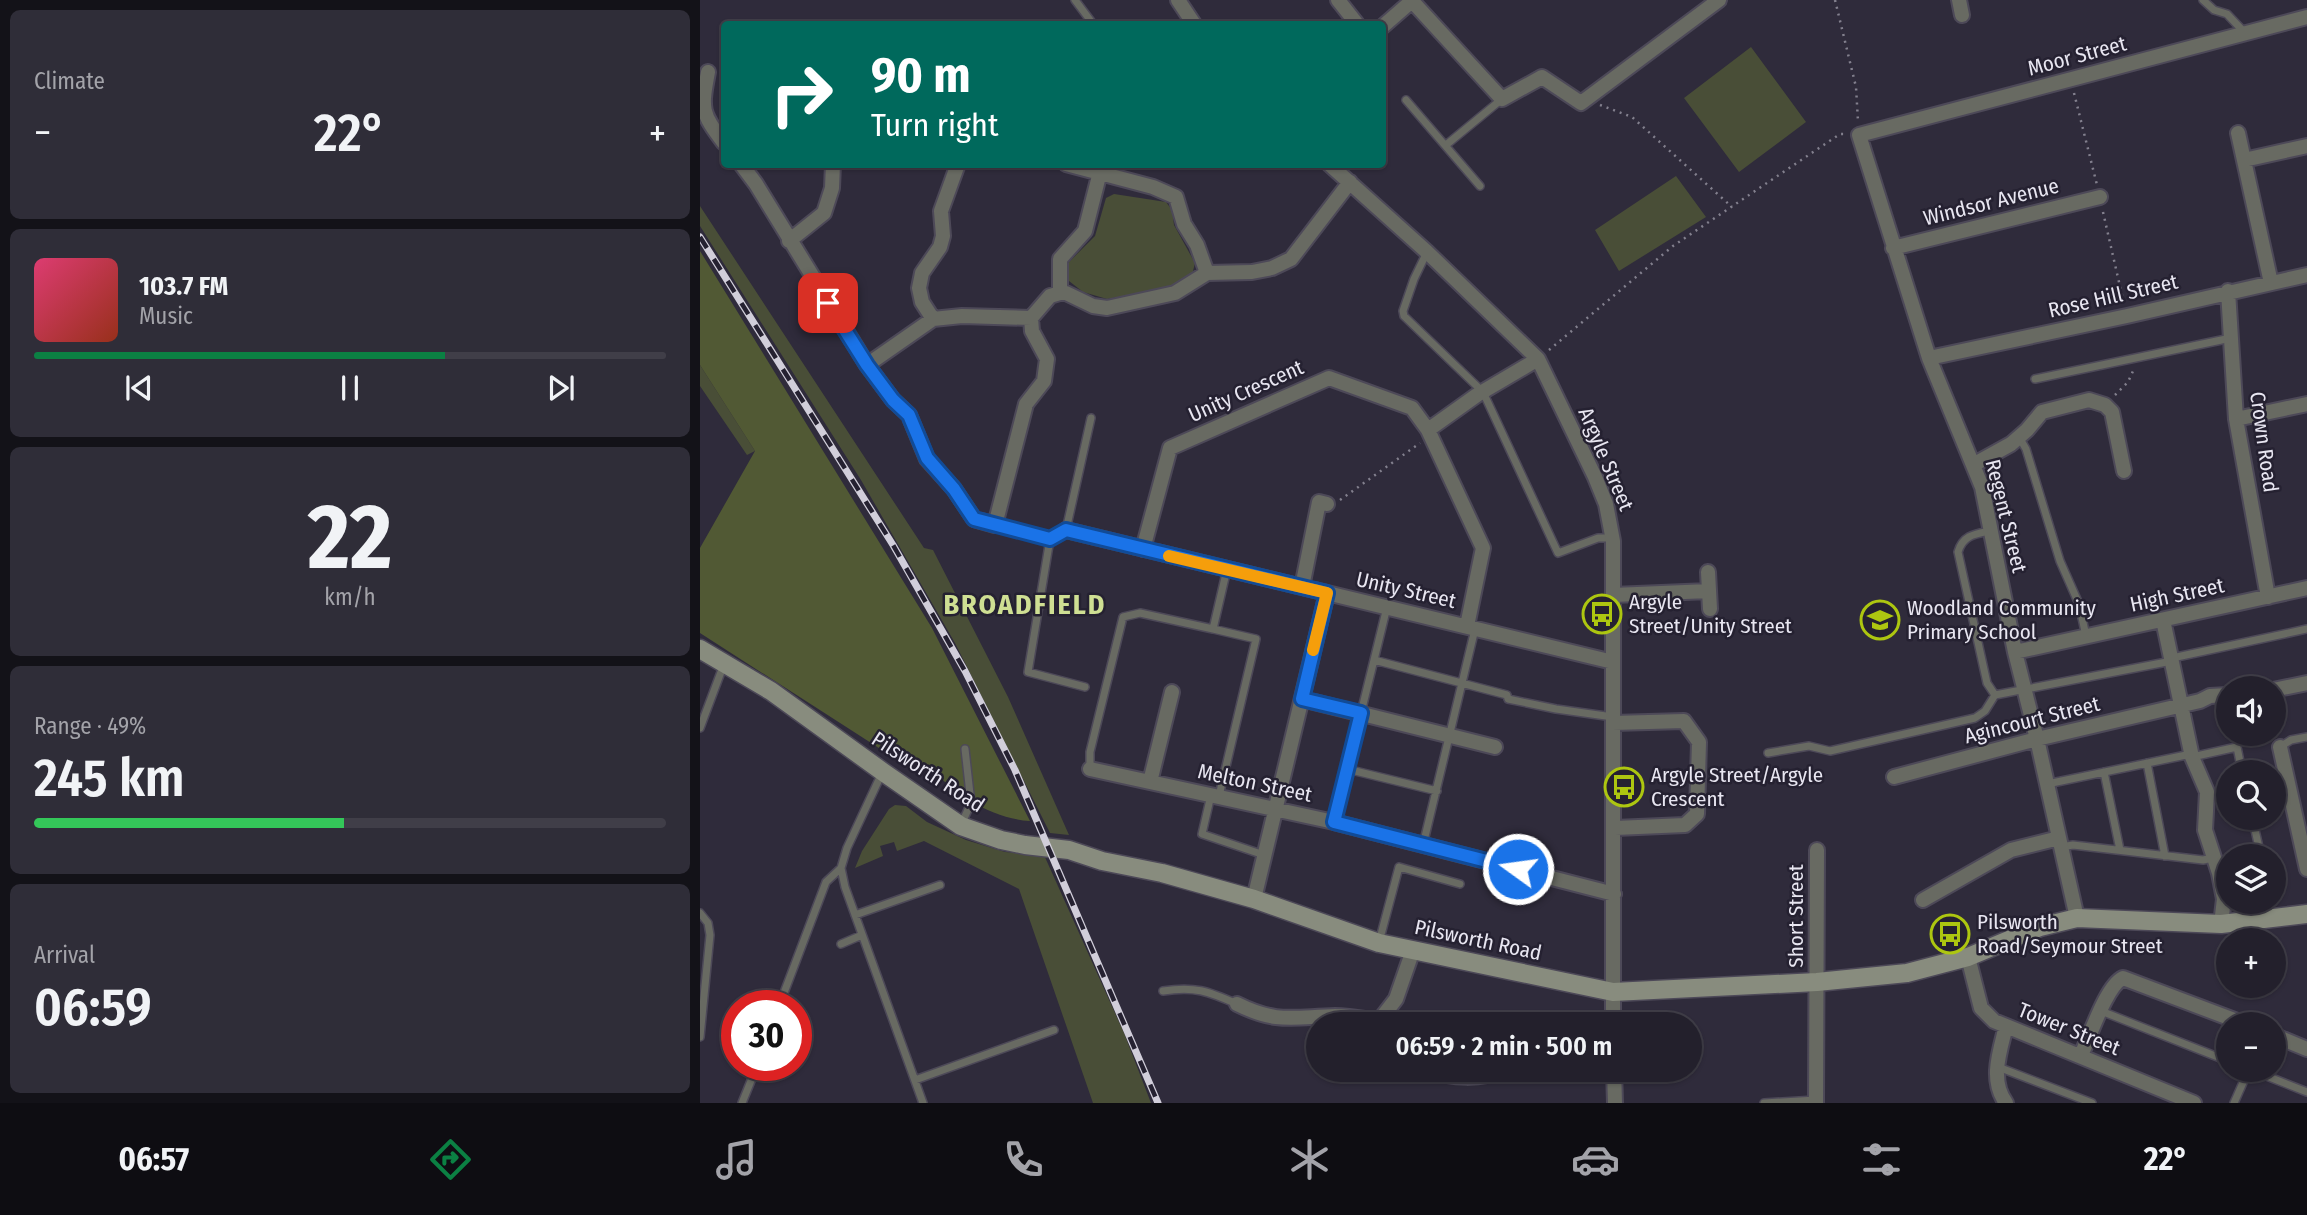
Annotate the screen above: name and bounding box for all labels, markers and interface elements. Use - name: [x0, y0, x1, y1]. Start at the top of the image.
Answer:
- street label: Moor Street: [2025, 30, 2129, 82]
- text: 90 m: [871, 46, 971, 105]
- icon: right: [756, 49, 847, 140]
- text: Climate: [34, 67, 105, 95]
- text: 22°: [314, 102, 386, 165]
- text: Turn right: [871, 106, 998, 144]
- text: −: [34, 110, 51, 156]
- text: +: [649, 110, 666, 156]
- street label: Windsor Avenue: [1921, 173, 2061, 231]
- street label: Rose Hill Street: [2046, 268, 2180, 324]
- text: 103.7 FM: [139, 271, 228, 302]
- pin: [798, 273, 858, 333]
- icon: arrive: [809, 284, 847, 322]
- text: Music: [139, 302, 193, 330]
- street label: Unity Crescent: [1184, 354, 1308, 428]
- icon: previous: [120, 369, 158, 407]
- icon: pause: [331, 369, 369, 407]
- icon: next: [542, 369, 580, 407]
- street label: Crown Road: [2244, 390, 2284, 494]
- street label: Argyle Street: [1573, 403, 1639, 515]
- street label: Regent Street: [1979, 457, 2033, 576]
- text: 22: [308, 483, 392, 592]
- street label: Unity Street: [1354, 566, 1458, 614]
- street label: High Street: [2128, 572, 2227, 618]
- text: km/h: [324, 583, 376, 611]
- district label: BROADFIELD: [943, 588, 1107, 621]
- place label: Argyle Street/Unity Street: [1629, 589, 1792, 639]
- bus stop icon: Argyle Street/Unity Street: [1581, 593, 1623, 635]
- place label: Woodland Community Primary School: [1907, 595, 2097, 645]
- school or university icon: Woodland Community Primary School: [1859, 599, 1901, 641]
- map controls: [2216, 676, 2286, 1082]
- button: sound: [2216, 676, 2286, 746]
- street label: Agincourt Street: [1962, 691, 2103, 749]
- text: Range · 49%: [34, 712, 146, 740]
- street label: Pilsworth Road: [867, 726, 989, 818]
- text: 245 km: [34, 747, 185, 810]
- street label: Melton Street: [1196, 758, 1315, 808]
- button: search: [2216, 760, 2286, 830]
- place label: Argyle Street/Argyle Crescent: [1651, 762, 1823, 812]
- bus stop icon: Argyle Street/Argyle Crescent: [1603, 766, 1645, 808]
- position arrow: [1481, 832, 1555, 906]
- button: layers: [2216, 844, 2286, 914]
- street label: Short Street: [1783, 864, 1809, 968]
- place label: Pilsworth Road/Seymour Street: [1977, 909, 2163, 959]
- bus stop icon: Pilsworth Road/Seymour Street: [1929, 913, 1971, 955]
- street label: Pilsworth Road: [1412, 914, 1544, 966]
- button: +: [2216, 928, 2286, 998]
- text: Arrival: [34, 941, 95, 969]
- text: 06:59: [34, 976, 152, 1039]
- speed limit sign: 30: [721, 990, 812, 1081]
- street label: Tower Street: [2014, 997, 2124, 1061]
- button: −: [2216, 1012, 2286, 1082]
- text: 06:59 · 2 min · 500 m: [1396, 1031, 1612, 1062]
- icon: directions: [426, 1135, 475, 1184]
- icon: music: [712, 1135, 761, 1184]
- icon: phone: [999, 1135, 1048, 1184]
- icon: climate: [1285, 1135, 1334, 1184]
- icon: car: [1571, 1135, 1620, 1184]
- icon: filters: [1857, 1135, 1906, 1184]
- text: 06:57: [119, 1140, 189, 1178]
- text: 22°: [2144, 1140, 2188, 1178]

